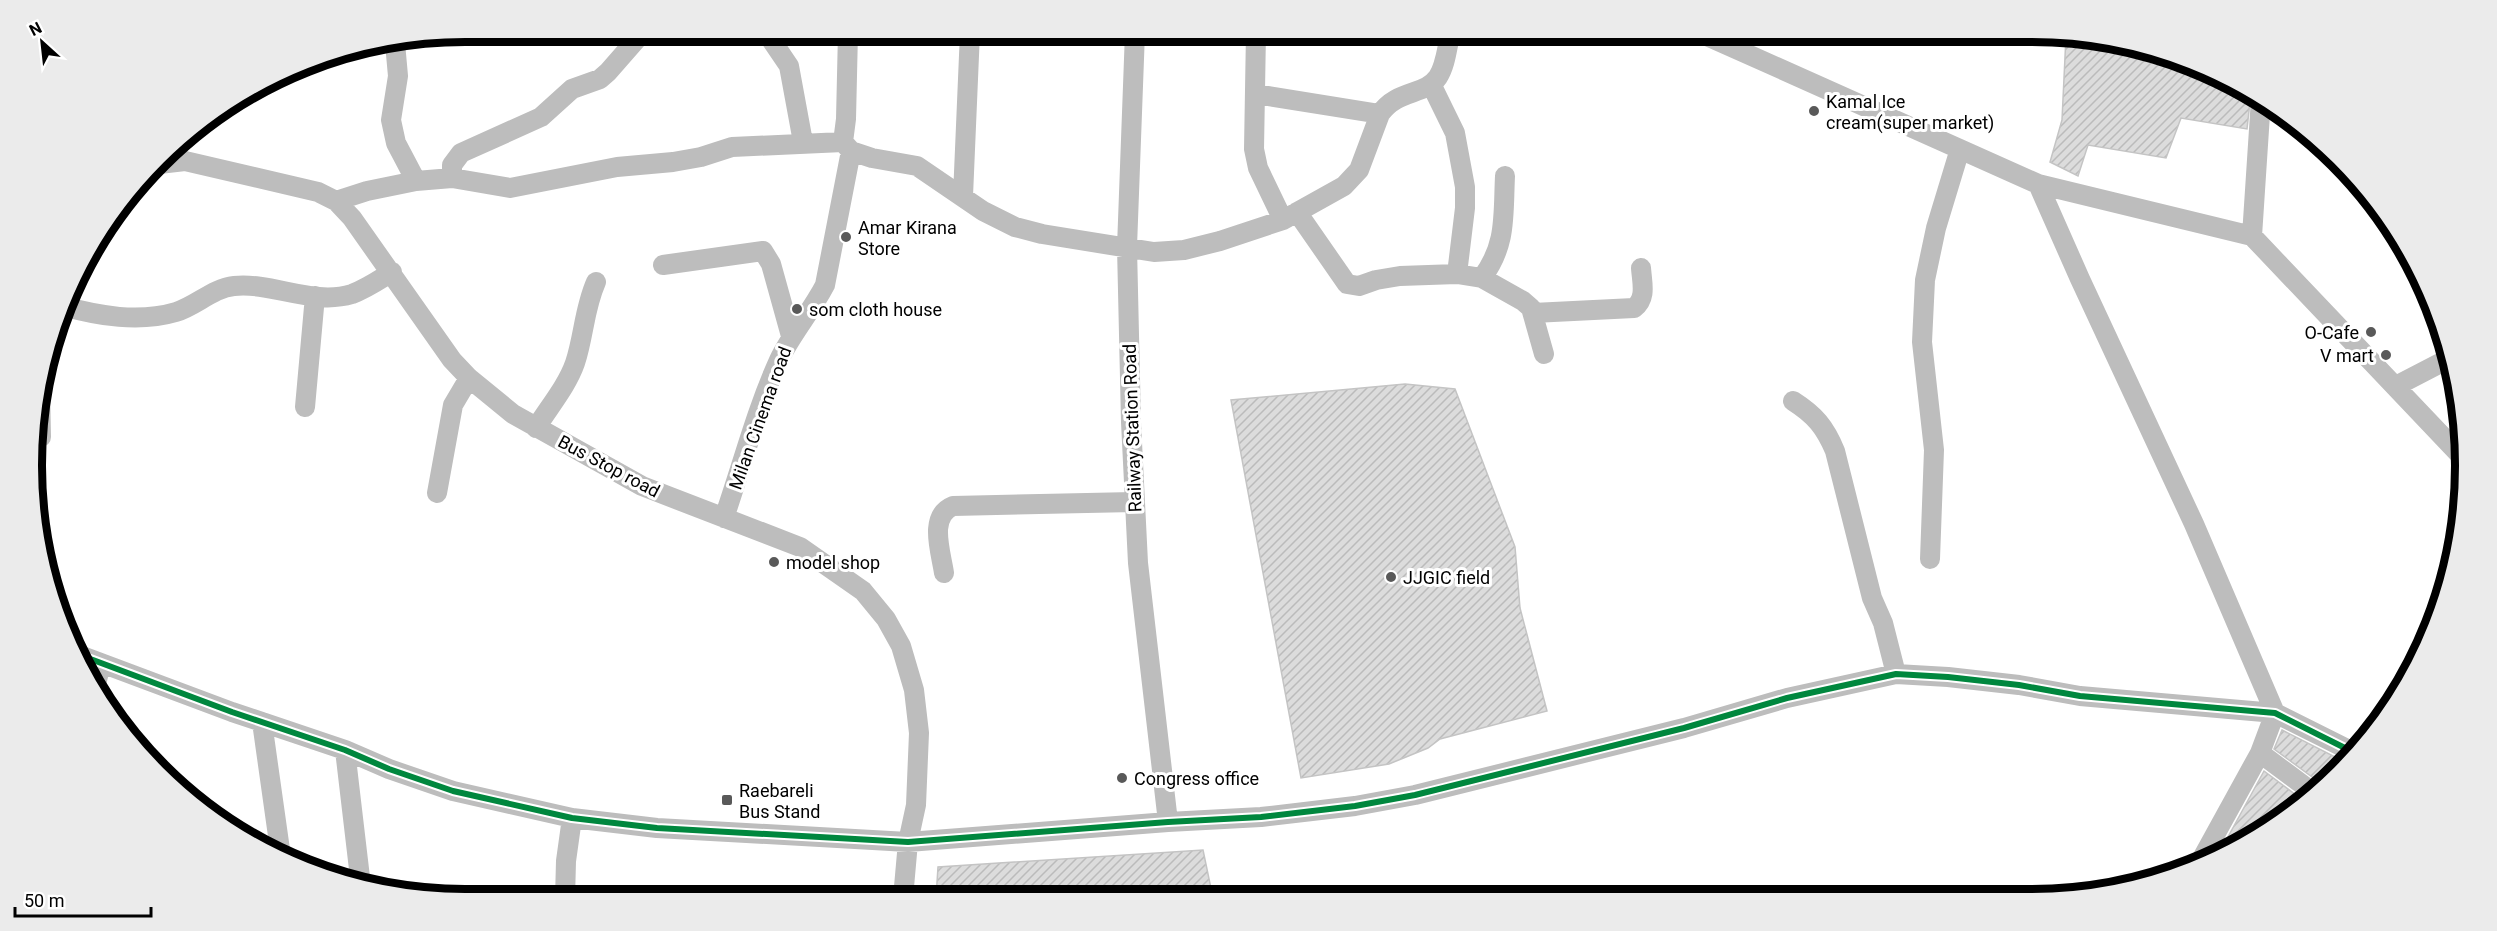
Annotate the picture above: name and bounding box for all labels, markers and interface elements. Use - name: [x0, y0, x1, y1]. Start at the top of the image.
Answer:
- north arrow: [12, 12, 72, 72]
- text: N: [26, 18, 45, 40]
- place label: Kamal Ice cream(super market): [1826, 91, 1994, 134]
- marker: Kamal Ice cream(super market): [1807, 104, 1821, 118]
- place label: Amar Kirana Store: [858, 217, 957, 259]
- marker: Amar Kirana Store: [839, 230, 853, 244]
- place label: som cloth house: [809, 299, 942, 320]
- marker: som cloth house: [790, 302, 804, 316]
- place label: O-Cafe: [2305, 322, 2359, 343]
- marker: O-Cafe: [2364, 325, 2378, 339]
- street label: Railway Station Road: [1119, 343, 1145, 513]
- street label: Milan Cinema road: [724, 344, 796, 492]
- place label: V mart: [2320, 345, 2374, 366]
- marker: V mart: [2379, 348, 2393, 362]
- street label: Bus Stop road: [555, 430, 663, 502]
- place label: model shop: [786, 552, 880, 573]
- marker: model shop: [767, 555, 781, 569]
- place label: JJGIC field: [1403, 567, 1490, 588]
- marker: JJGIC field: [1384, 570, 1398, 584]
- place label: Congress office: [1134, 768, 1259, 789]
- marker: Congress office: [1115, 771, 1129, 785]
- place label: Raebareli Bus Stand: [739, 780, 820, 822]
- marker: Raebareli Bus Stand: [720, 793, 734, 807]
- scale bar: [15, 880, 152, 918]
- text: 50 m: [24, 890, 64, 911]

